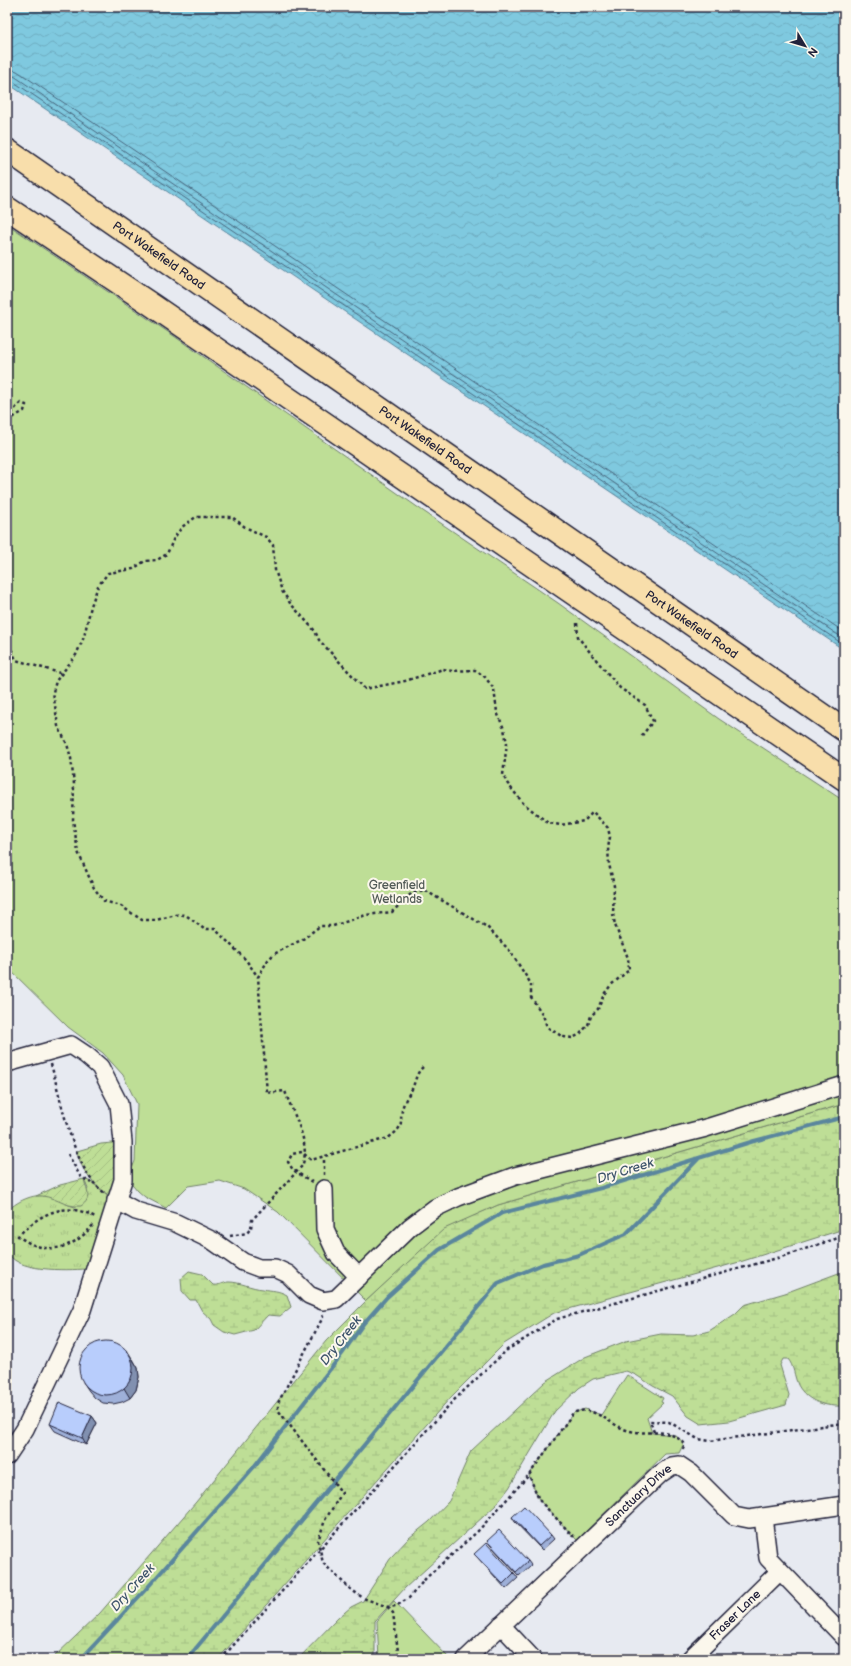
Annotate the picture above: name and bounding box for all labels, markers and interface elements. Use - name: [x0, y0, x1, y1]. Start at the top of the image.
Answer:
- north arrow: [785, 26, 825, 66]
- text: N: [805, 45, 820, 59]
- street label: Port Wakefield Road: [110, 218, 208, 293]
- street label: Port Wakefield Road: [376, 403, 474, 478]
- street label: Port Wakefield Road: [642, 588, 741, 662]
- park label: Greenfield Wetlands: [369, 878, 425, 907]
- water label: Dry Creek: [595, 1155, 656, 1187]
- water label: Dry Creek: [316, 1312, 365, 1369]
- street label: Sanctuary Drive: [602, 1461, 675, 1530]
- water label: Dry Creek: [107, 1560, 159, 1615]
- street label: Fraser Lane: [707, 1587, 764, 1644]

